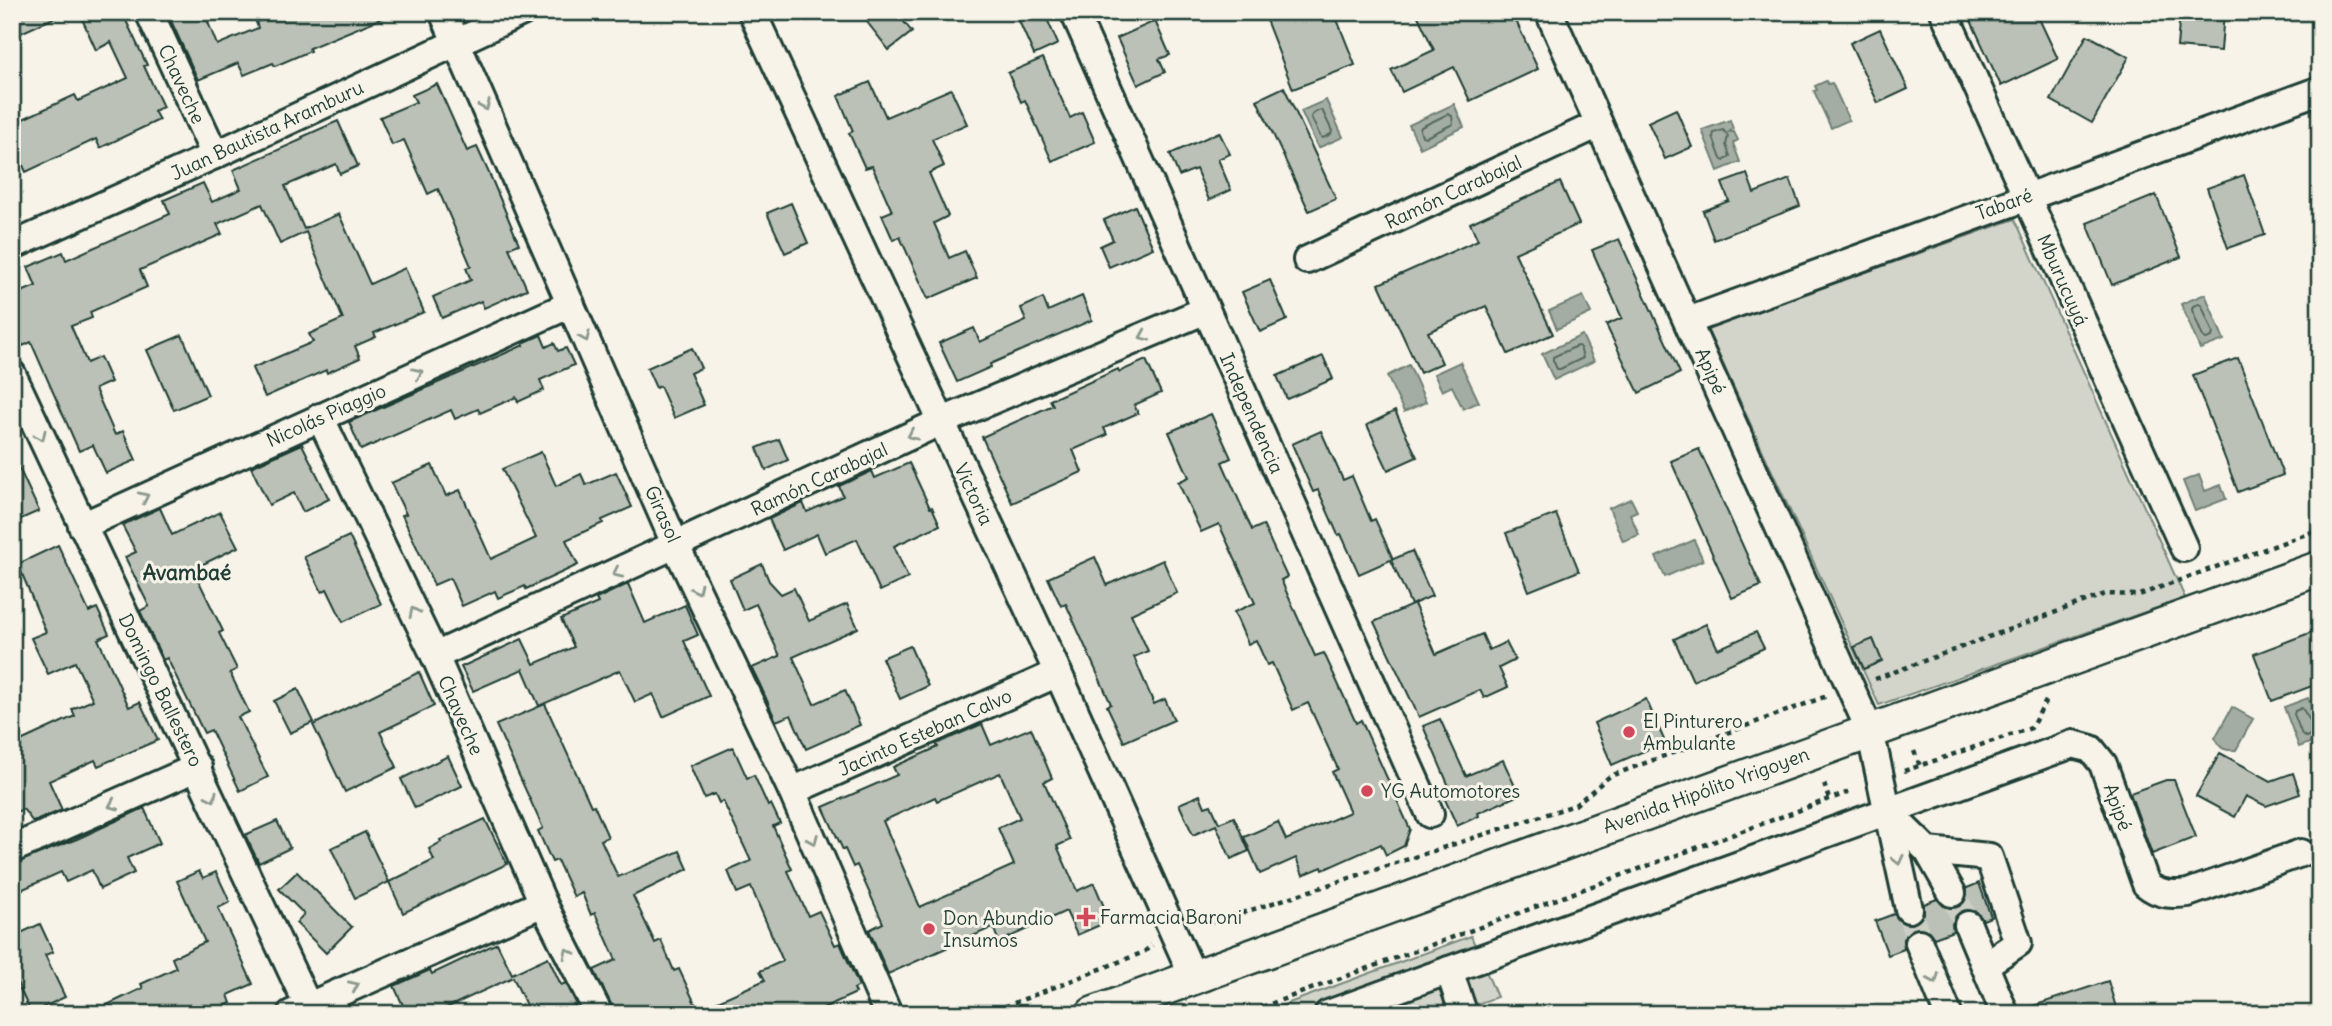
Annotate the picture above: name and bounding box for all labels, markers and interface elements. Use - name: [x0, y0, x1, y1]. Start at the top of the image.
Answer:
- street label: Chaveche: [153, 41, 211, 127]
- street label: Juan Bautista Aramburu: [167, 75, 367, 185]
- one-way arrow: [476, 99, 490, 111]
- street label: Ramón Carabajal: [1381, 150, 1525, 234]
- street label: Tabaré: [1972, 183, 2036, 225]
- street label: Mburucuyá: [2032, 230, 2094, 330]
- one-way arrow: [1138, 328, 1151, 342]
- one-way arrow: [577, 329, 591, 342]
- street label: Apipé: [1690, 344, 1732, 398]
- street label: Independencia: [1215, 349, 1289, 477]
- one-way arrow: [411, 367, 423, 381]
- street label: Nicolás Piaggio: [263, 378, 389, 452]
- one-way arrow: [907, 427, 919, 441]
- one-way arrow: [33, 429, 47, 441]
- street label: Ramón Carabajal: [747, 437, 891, 521]
- street label: Victoria: [949, 459, 999, 529]
- street label: Girasol: [640, 482, 686, 546]
- one-way arrow: [137, 492, 149, 506]
- district label: Avambaé: [143, 559, 231, 586]
- one-way arrow: [612, 565, 624, 579]
- one-way arrow: [689, 582, 703, 594]
- one-way arrow: [408, 607, 422, 619]
- street label: Domingo Ballestero: [114, 610, 208, 770]
- street label: Chaveche: [433, 671, 489, 759]
- street label: Jacinto Esteban Calvo: [835, 683, 1015, 781]
- place label: El Pinturero Ambulante: [1643, 709, 1743, 755]
- marker: El Pinturero Ambulante: [1621, 724, 1637, 740]
- street label: Avenida Hipólito Yrigoyen: [1600, 741, 1812, 839]
- place label: YG Automotores: [1381, 779, 1520, 803]
- street label: Apipé: [2098, 780, 2138, 834]
- marker: YG Automotores: [1359, 783, 1375, 799]
- one-way arrow: [203, 790, 217, 802]
- one-way arrow: [108, 796, 120, 810]
- one-way arrow: [805, 833, 819, 845]
- one-way arrow: [1890, 854, 1904, 866]
- place label: Farmacia Baroni: [1100, 905, 1242, 929]
- place label: Don Abundio Insumos: [943, 906, 1054, 952]
- marker: Farmacia Baroni: [1078, 909, 1094, 925]
- marker: Don Abundio Insumos: [921, 921, 937, 937]
- one-way arrow: [563, 948, 577, 960]
- one-way arrow: [1925, 972, 1939, 984]
- one-way arrow: [347, 980, 359, 994]

